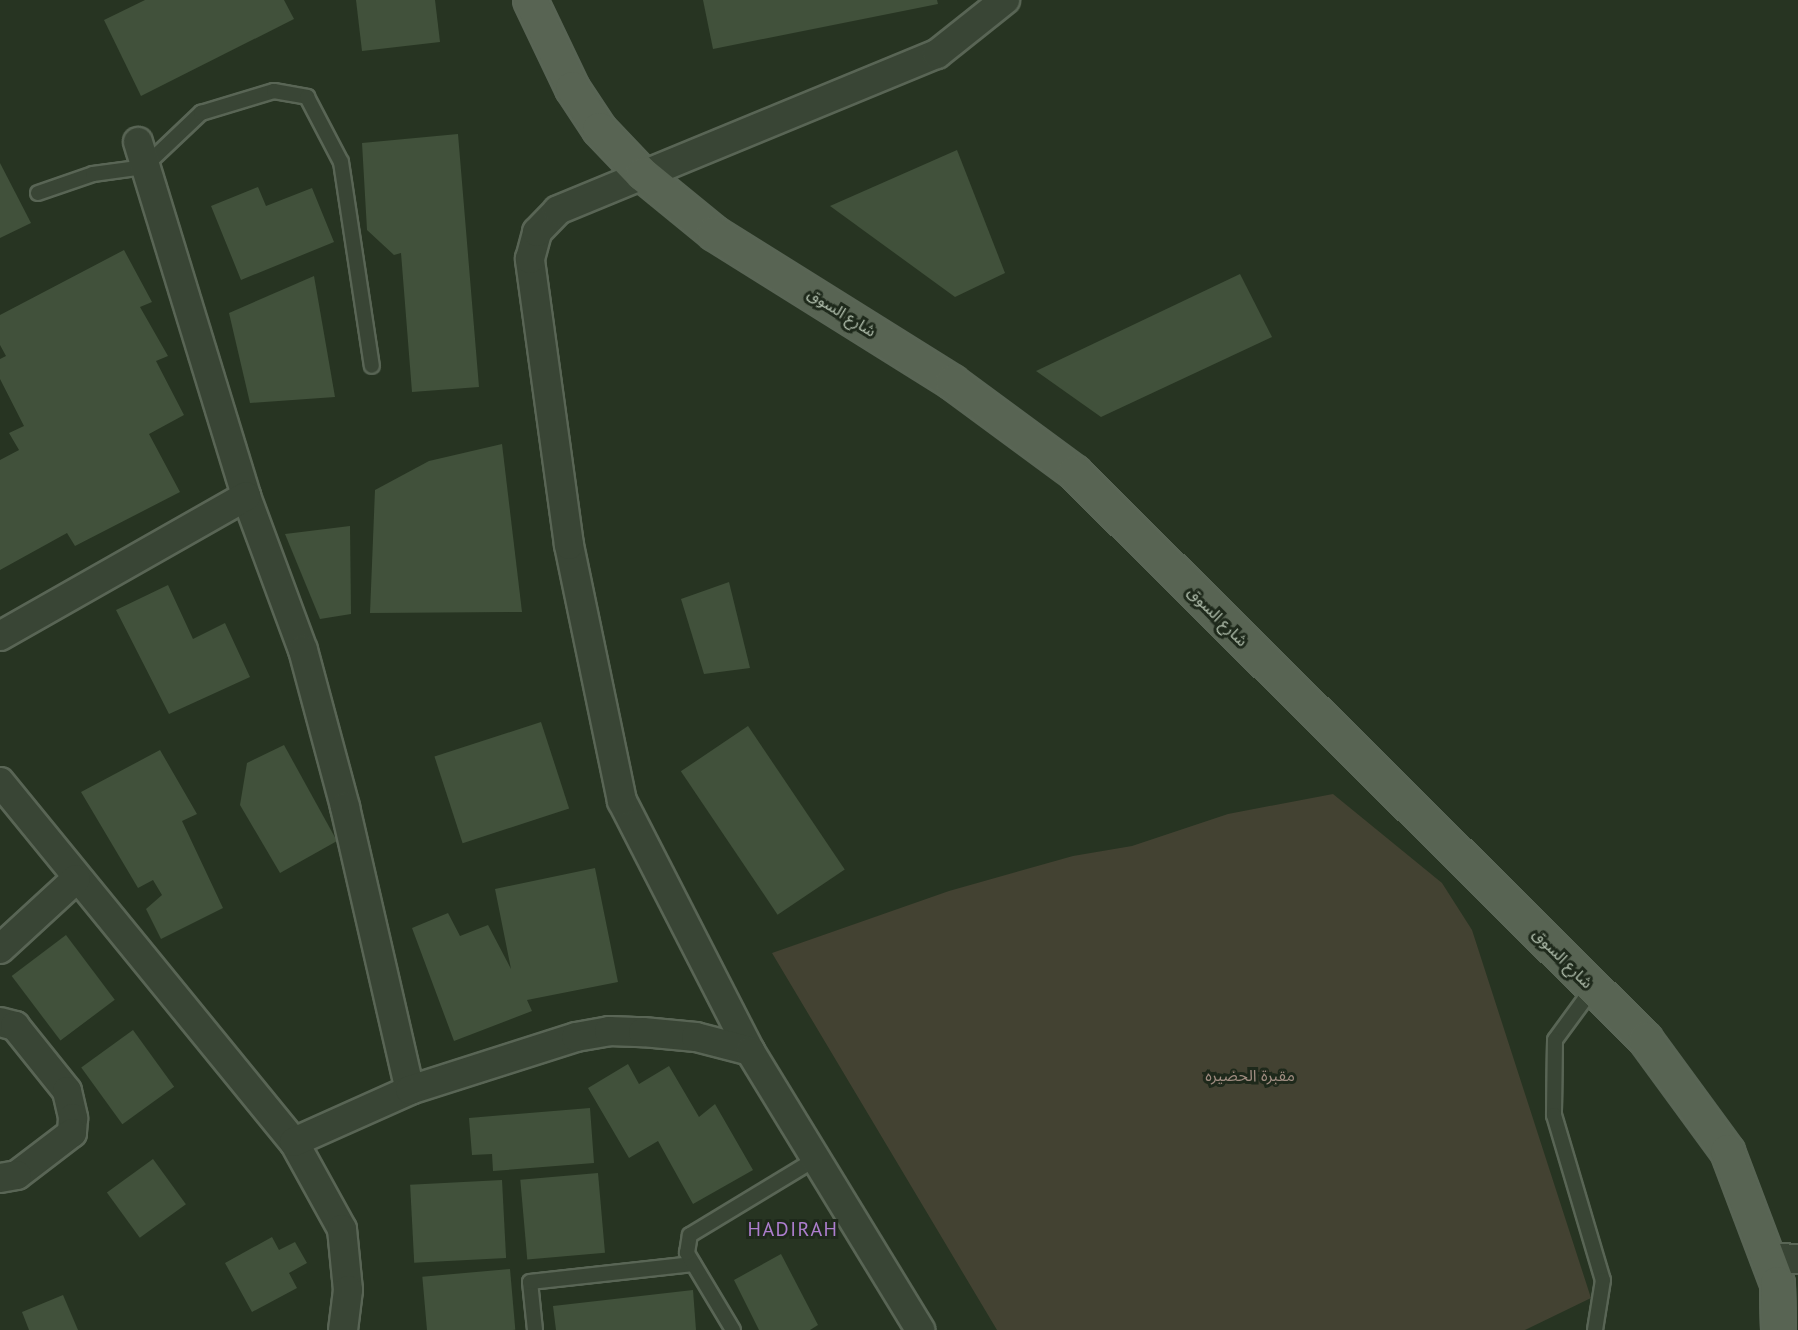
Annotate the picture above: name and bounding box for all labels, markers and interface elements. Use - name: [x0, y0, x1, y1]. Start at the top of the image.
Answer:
- street label: شارع السوق: [804, 283, 880, 341]
- street label: شارع السوق: [1184, 582, 1252, 650]
- street label: شارع السوق: [1529, 924, 1597, 992]
- park label: مقبرة الحضيره: [1205, 1065, 1295, 1085]
- district label: HADIRAH: [747, 1217, 839, 1241]

